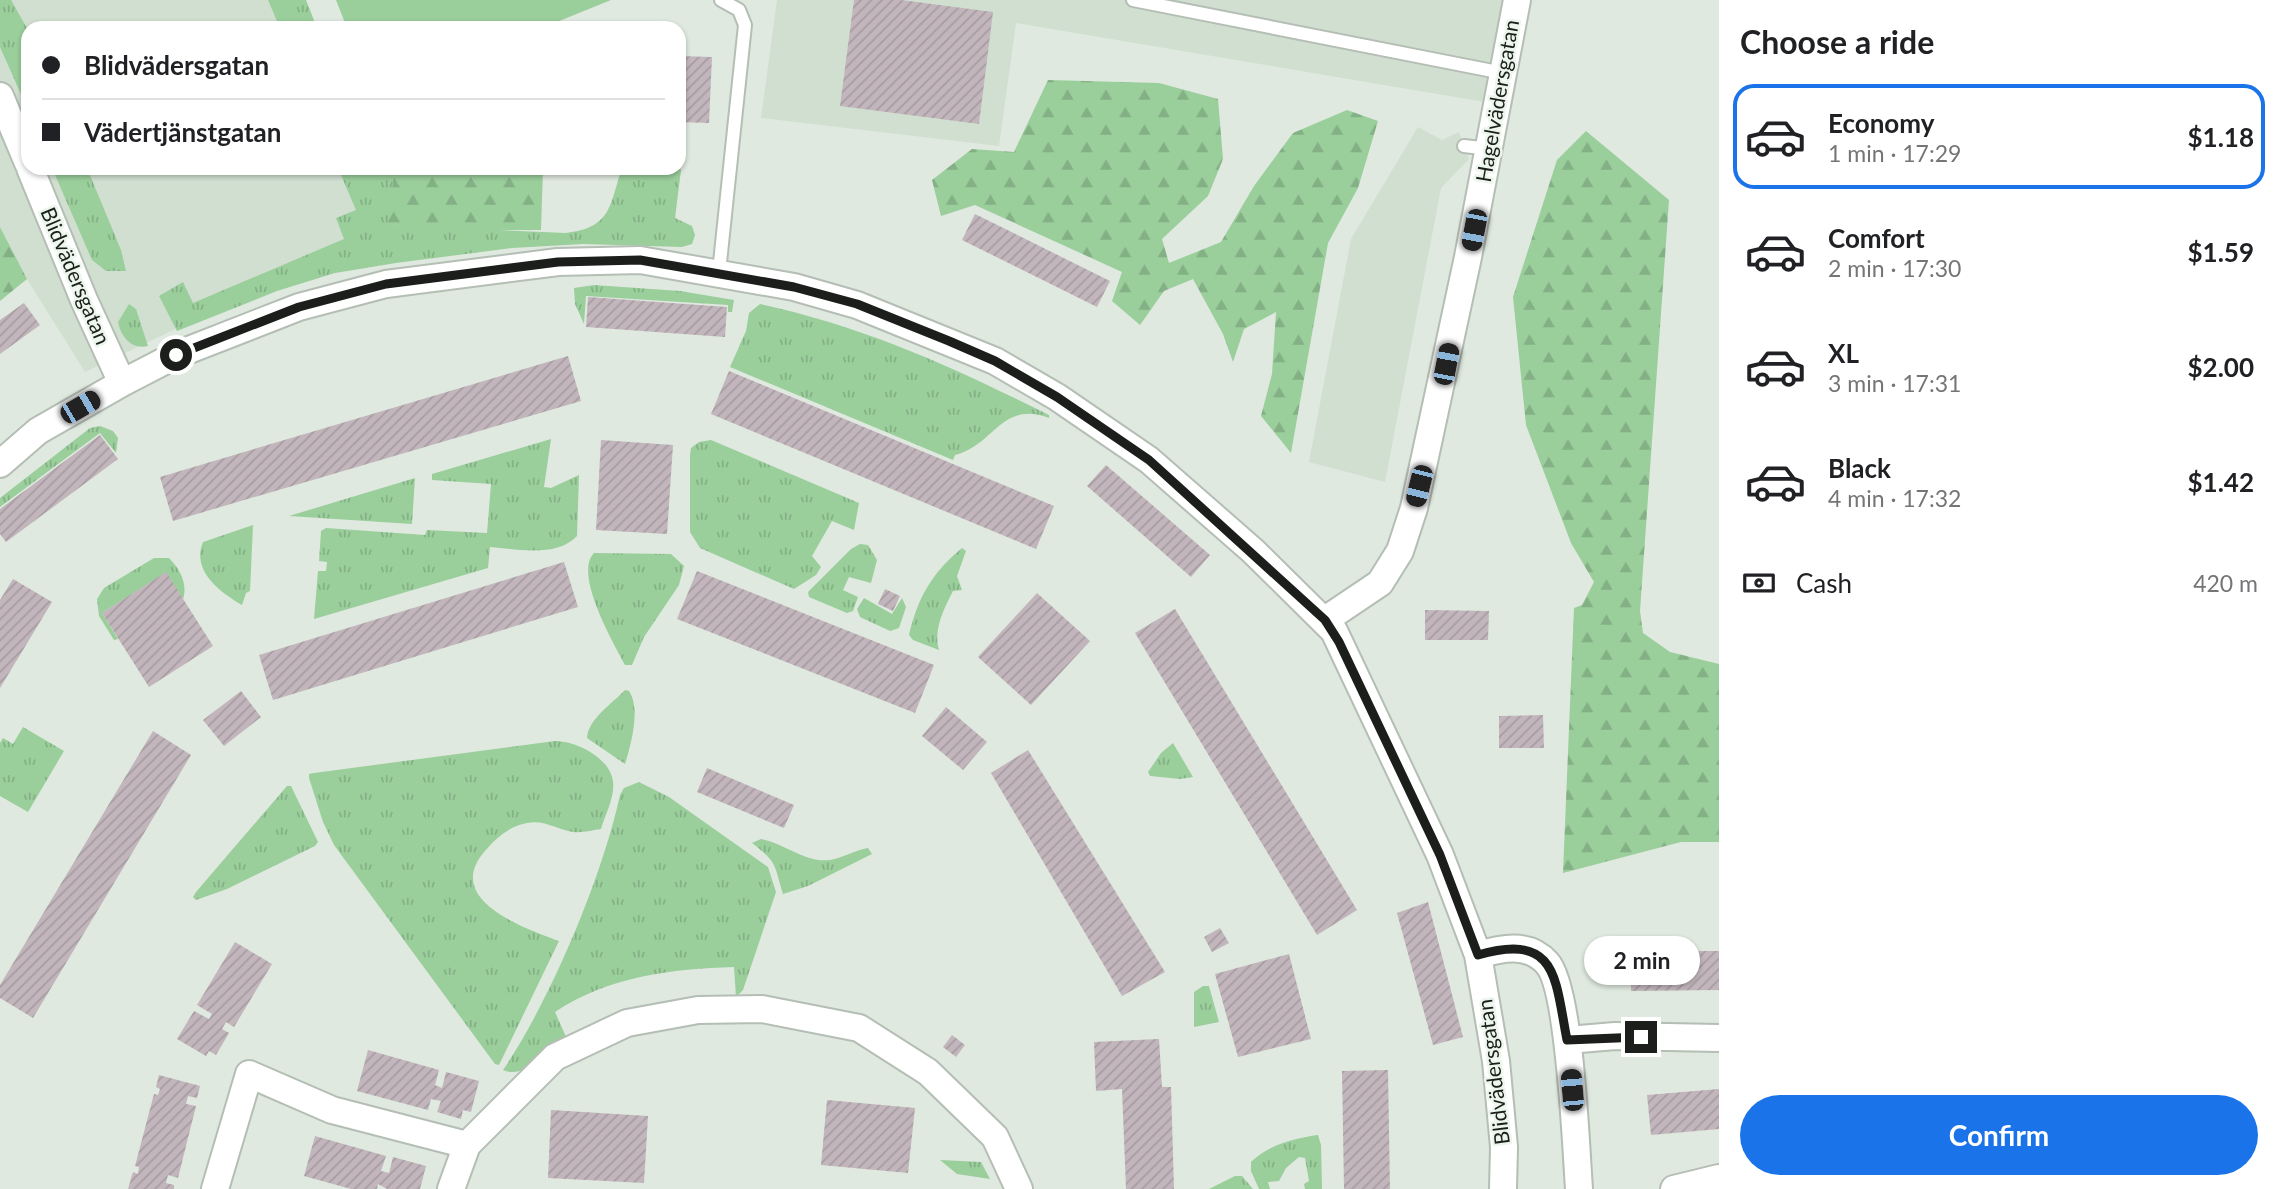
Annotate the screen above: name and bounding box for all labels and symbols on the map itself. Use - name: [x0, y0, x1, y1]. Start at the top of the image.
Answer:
- street label: Hagelvädersgatan: [1470, 18, 1523, 184]
- street label: Blidvädersgatan: [36, 203, 117, 348]
- car: [1460, 207, 1489, 253]
- route start: [160, 339, 192, 371]
- car: [1432, 341, 1461, 387]
- car: [57, 387, 104, 427]
- car: [1404, 463, 1435, 509]
- callout: 2 min: [1583, 936, 1699, 984]
- street label: Blidvädersgatan: [1471, 998, 1514, 1146]
- route end: [1625, 1021, 1657, 1053]
- car: [1560, 1068, 1585, 1112]

